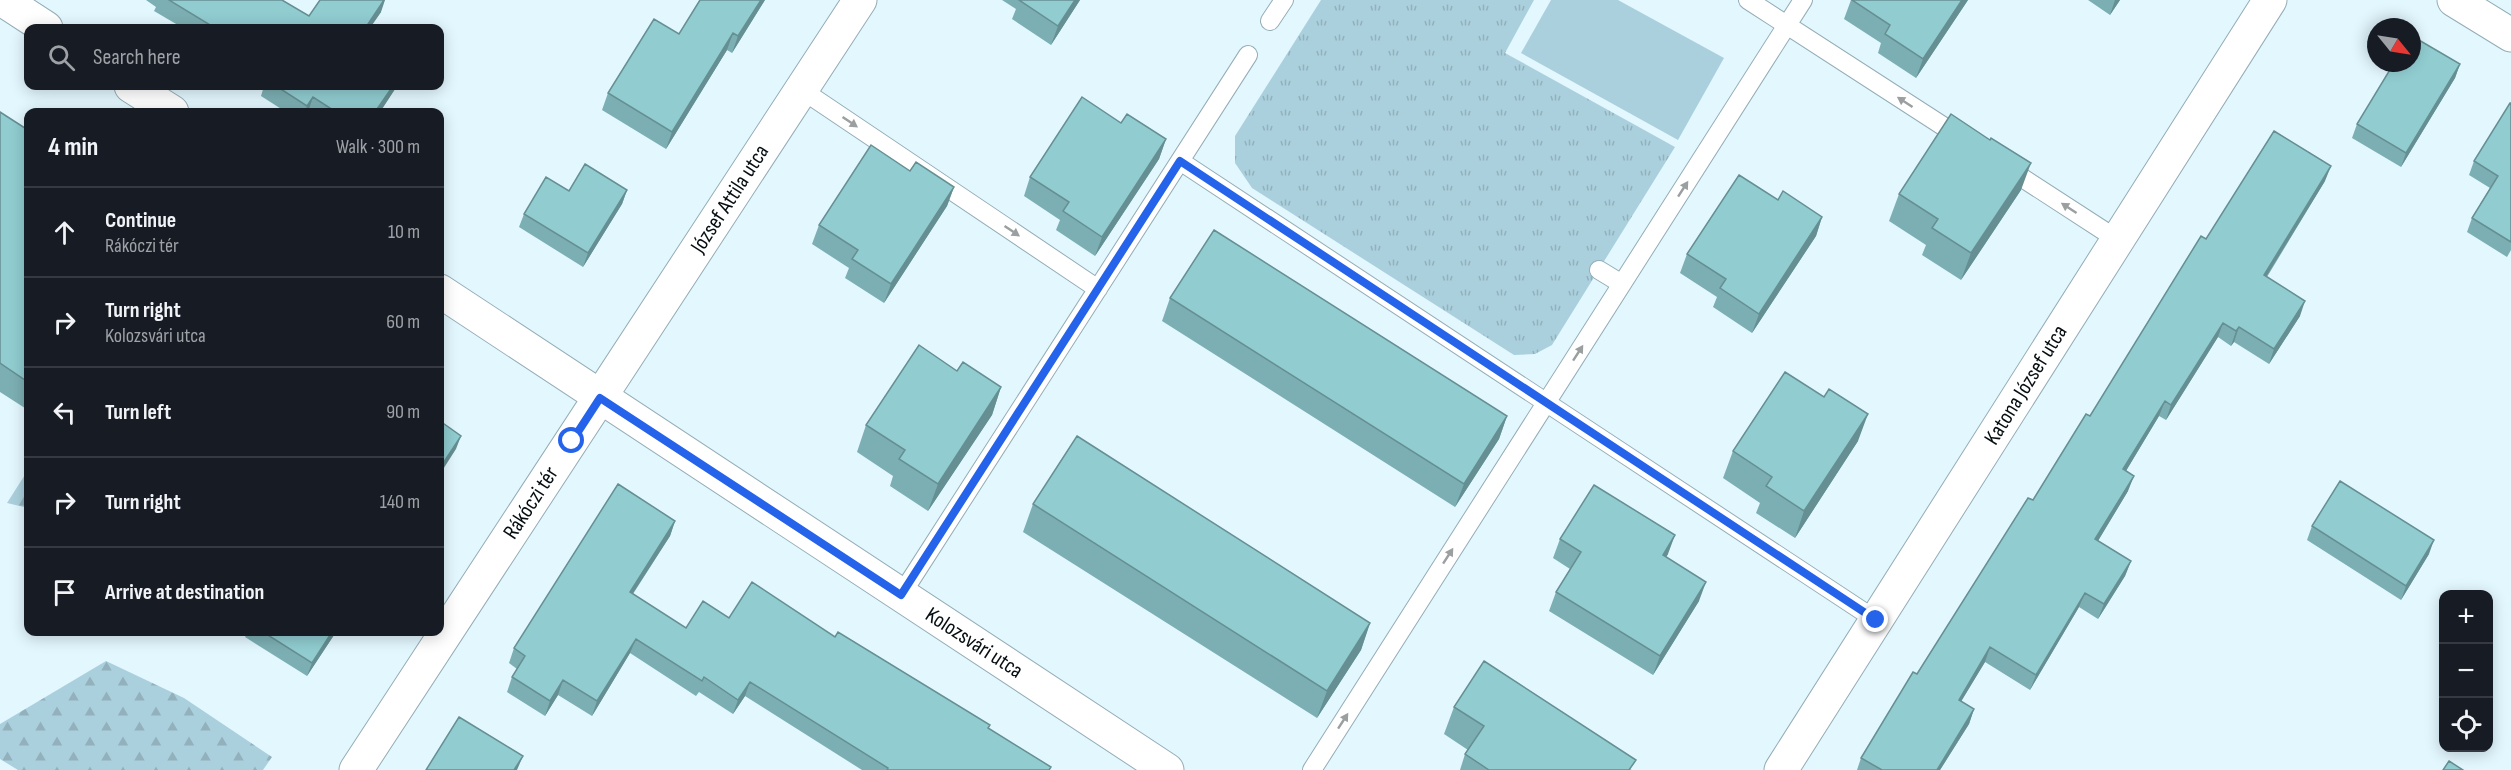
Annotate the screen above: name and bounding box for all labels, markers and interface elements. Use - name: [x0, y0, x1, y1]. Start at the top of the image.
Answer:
- north arrow: [2367, 18, 2421, 72]
- search box: [24, 24, 444, 90]
- icon: search: [45, 41, 78, 74]
- text: Search here: [93, 44, 180, 71]
- one-way arrow: [1897, 97, 1913, 108]
- one-way arrow: [842, 117, 858, 128]
- text: 4 min: [48, 132, 98, 163]
- text: Walk · 300 m: [336, 135, 420, 159]
- street label: József Attila utca: [684, 140, 775, 259]
- one-way arrow: [1677, 181, 1688, 197]
- one-way arrow: [2061, 202, 2077, 214]
- text: Continue: [105, 207, 176, 234]
- icon: ahead: [48, 216, 81, 249]
- text: 10 m: [388, 220, 420, 244]
- one-way arrow: [1004, 225, 1020, 236]
- text: Rákóczi tér: [105, 234, 179, 258]
- text: Turn right: [105, 297, 181, 324]
- icon: right: [48, 306, 81, 339]
- text: 60 m: [386, 310, 420, 334]
- street label: Katona József utca: [1979, 320, 2073, 450]
- text: Kolozsvári utca: [105, 324, 206, 348]
- one-way arrow: [1572, 345, 1583, 361]
- icon: left: [48, 396, 81, 429]
- text: Turn left: [105, 399, 171, 426]
- text: 90 m: [386, 400, 420, 424]
- route start: [558, 427, 584, 453]
- street label: Rákóczi tér: [498, 462, 564, 544]
- icon: right: [48, 486, 81, 519]
- text: Turn right: [105, 489, 181, 516]
- text: 140 m: [380, 490, 420, 514]
- one-way arrow: [1442, 548, 1453, 564]
- icon: arrive: [48, 576, 81, 609]
- text: Arrive at destination: [105, 579, 264, 606]
- map controls: [2439, 590, 2493, 752]
- button: +: [2439, 590, 2493, 644]
- street label: Kolozsvári utca: [920, 602, 1028, 684]
- route end: [1862, 606, 1888, 632]
- button: −: [2439, 644, 2493, 698]
- button: locate: [2439, 698, 2493, 752]
- one-way arrow: [1337, 713, 1348, 729]

